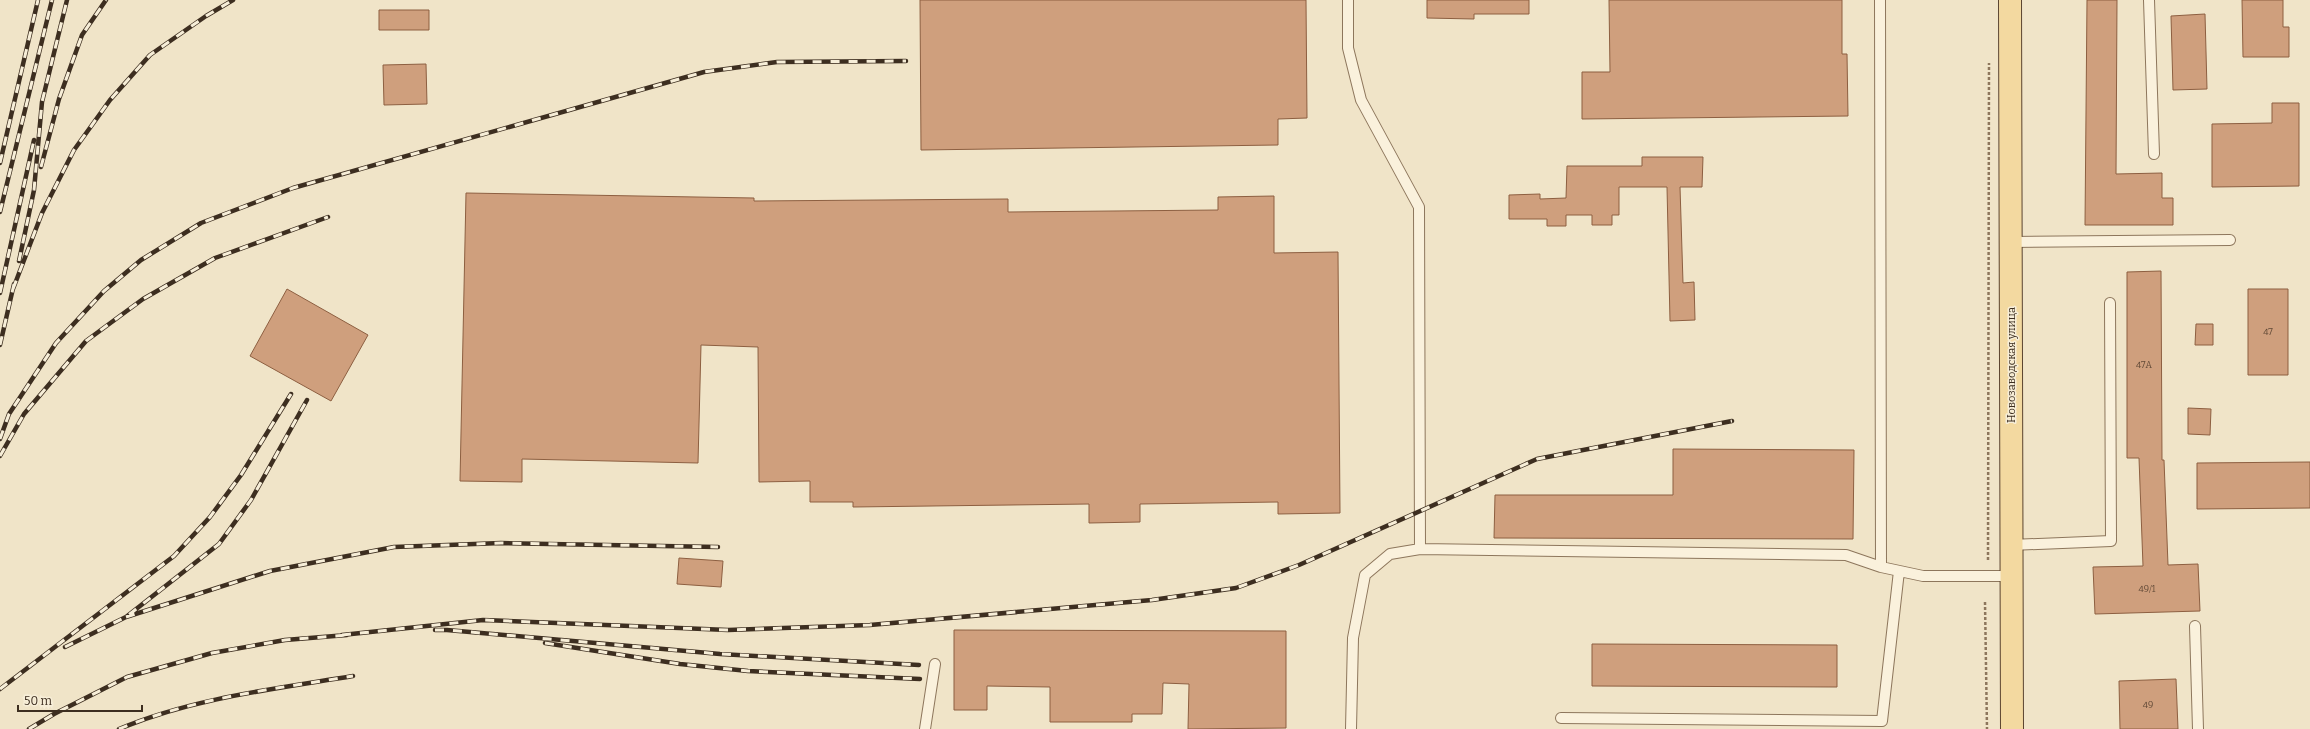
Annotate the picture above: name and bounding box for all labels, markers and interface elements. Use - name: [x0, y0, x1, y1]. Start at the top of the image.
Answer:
- street label: Новозаводская улица: [2005, 307, 2018, 423]
- house number: 47: [2263, 327, 2273, 337]
- house number: 47А: [2136, 360, 2153, 370]
- house number: 49/1: [2138, 584, 2156, 594]
- scale bar: [18, 687, 142, 713]
- text: 50 m: [24, 694, 53, 708]
- house number: 49: [2143, 700, 2153, 710]

